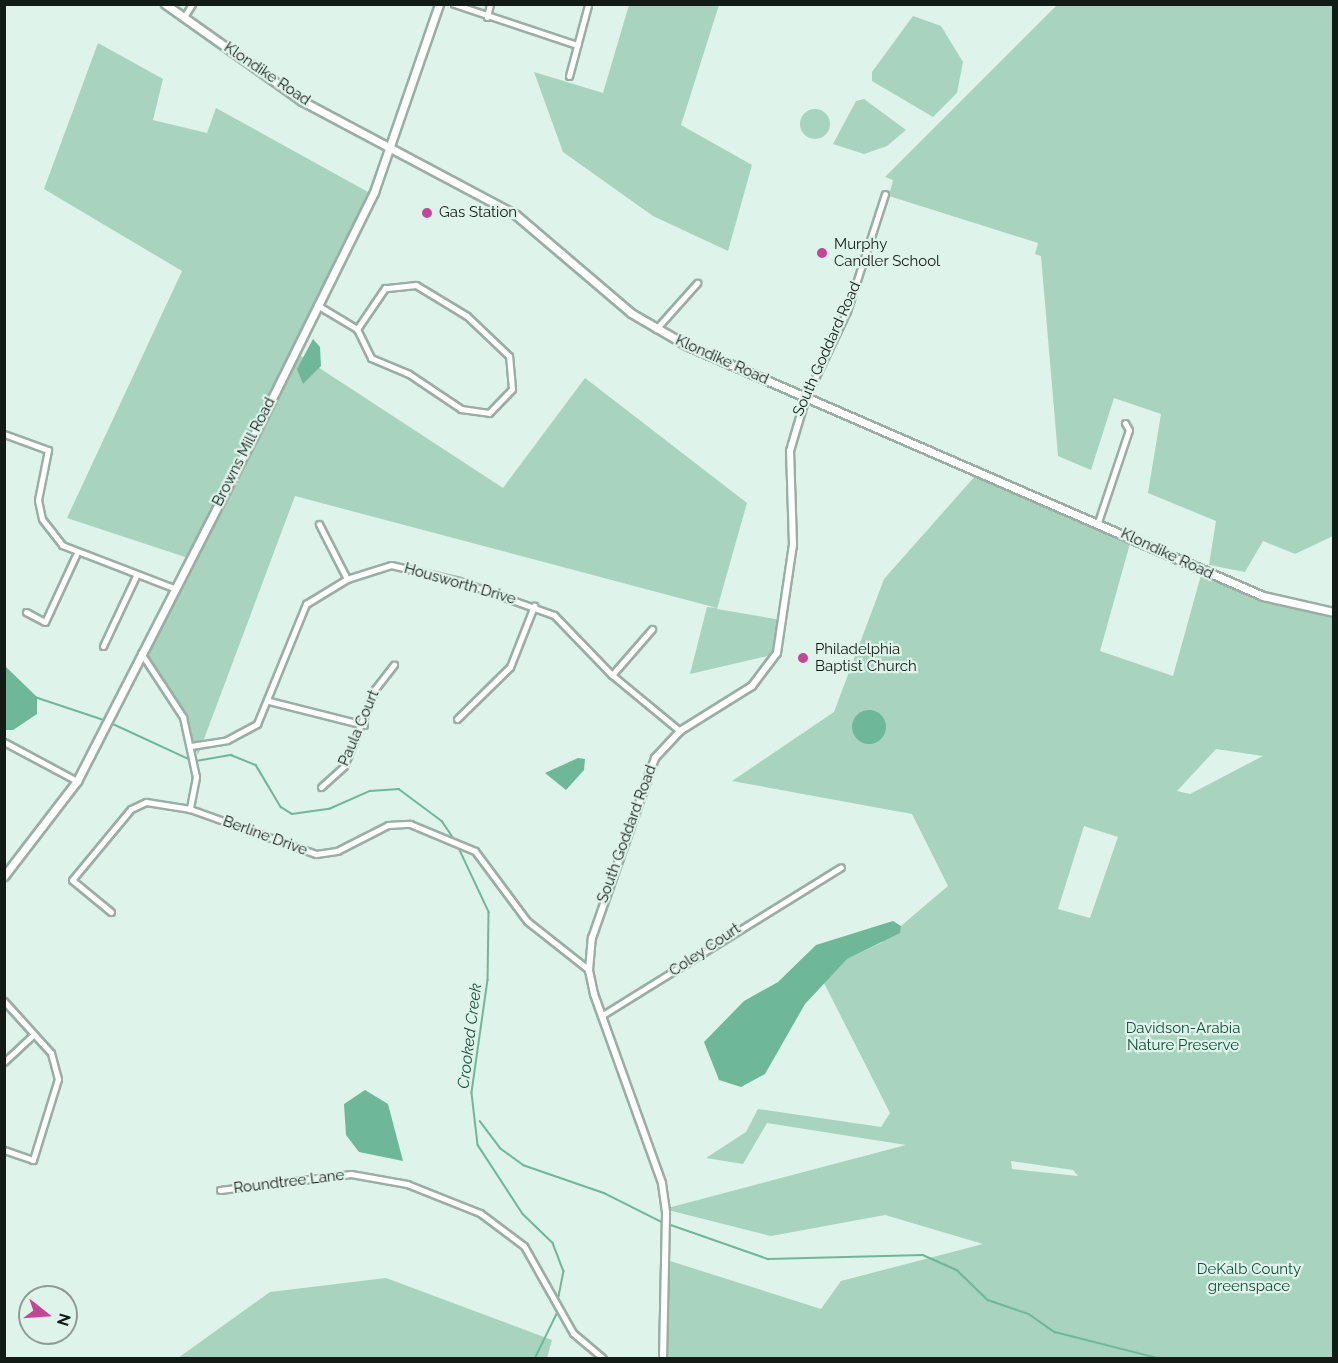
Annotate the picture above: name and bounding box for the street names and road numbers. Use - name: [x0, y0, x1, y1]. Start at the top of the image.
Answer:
- street label: Klondike Road: [220, 39, 314, 109]
- street label: South Goddard Road: [789, 279, 865, 419]
- street label: Klondike Road: [673, 331, 771, 389]
- street label: Browns Mill Road: [209, 394, 279, 510]
- street label: Klondike Road: [1118, 525, 1216, 583]
- street label: Housworth Drive: [402, 559, 518, 609]
- street label: Paula Court: [335, 687, 383, 769]
- street label: South Goddard Road: [594, 763, 660, 905]
- street label: Berline Drive: [220, 812, 310, 860]
- street label: Coley Court: [666, 920, 744, 980]
- street label: Roundtree Lane: [233, 1166, 345, 1198]

